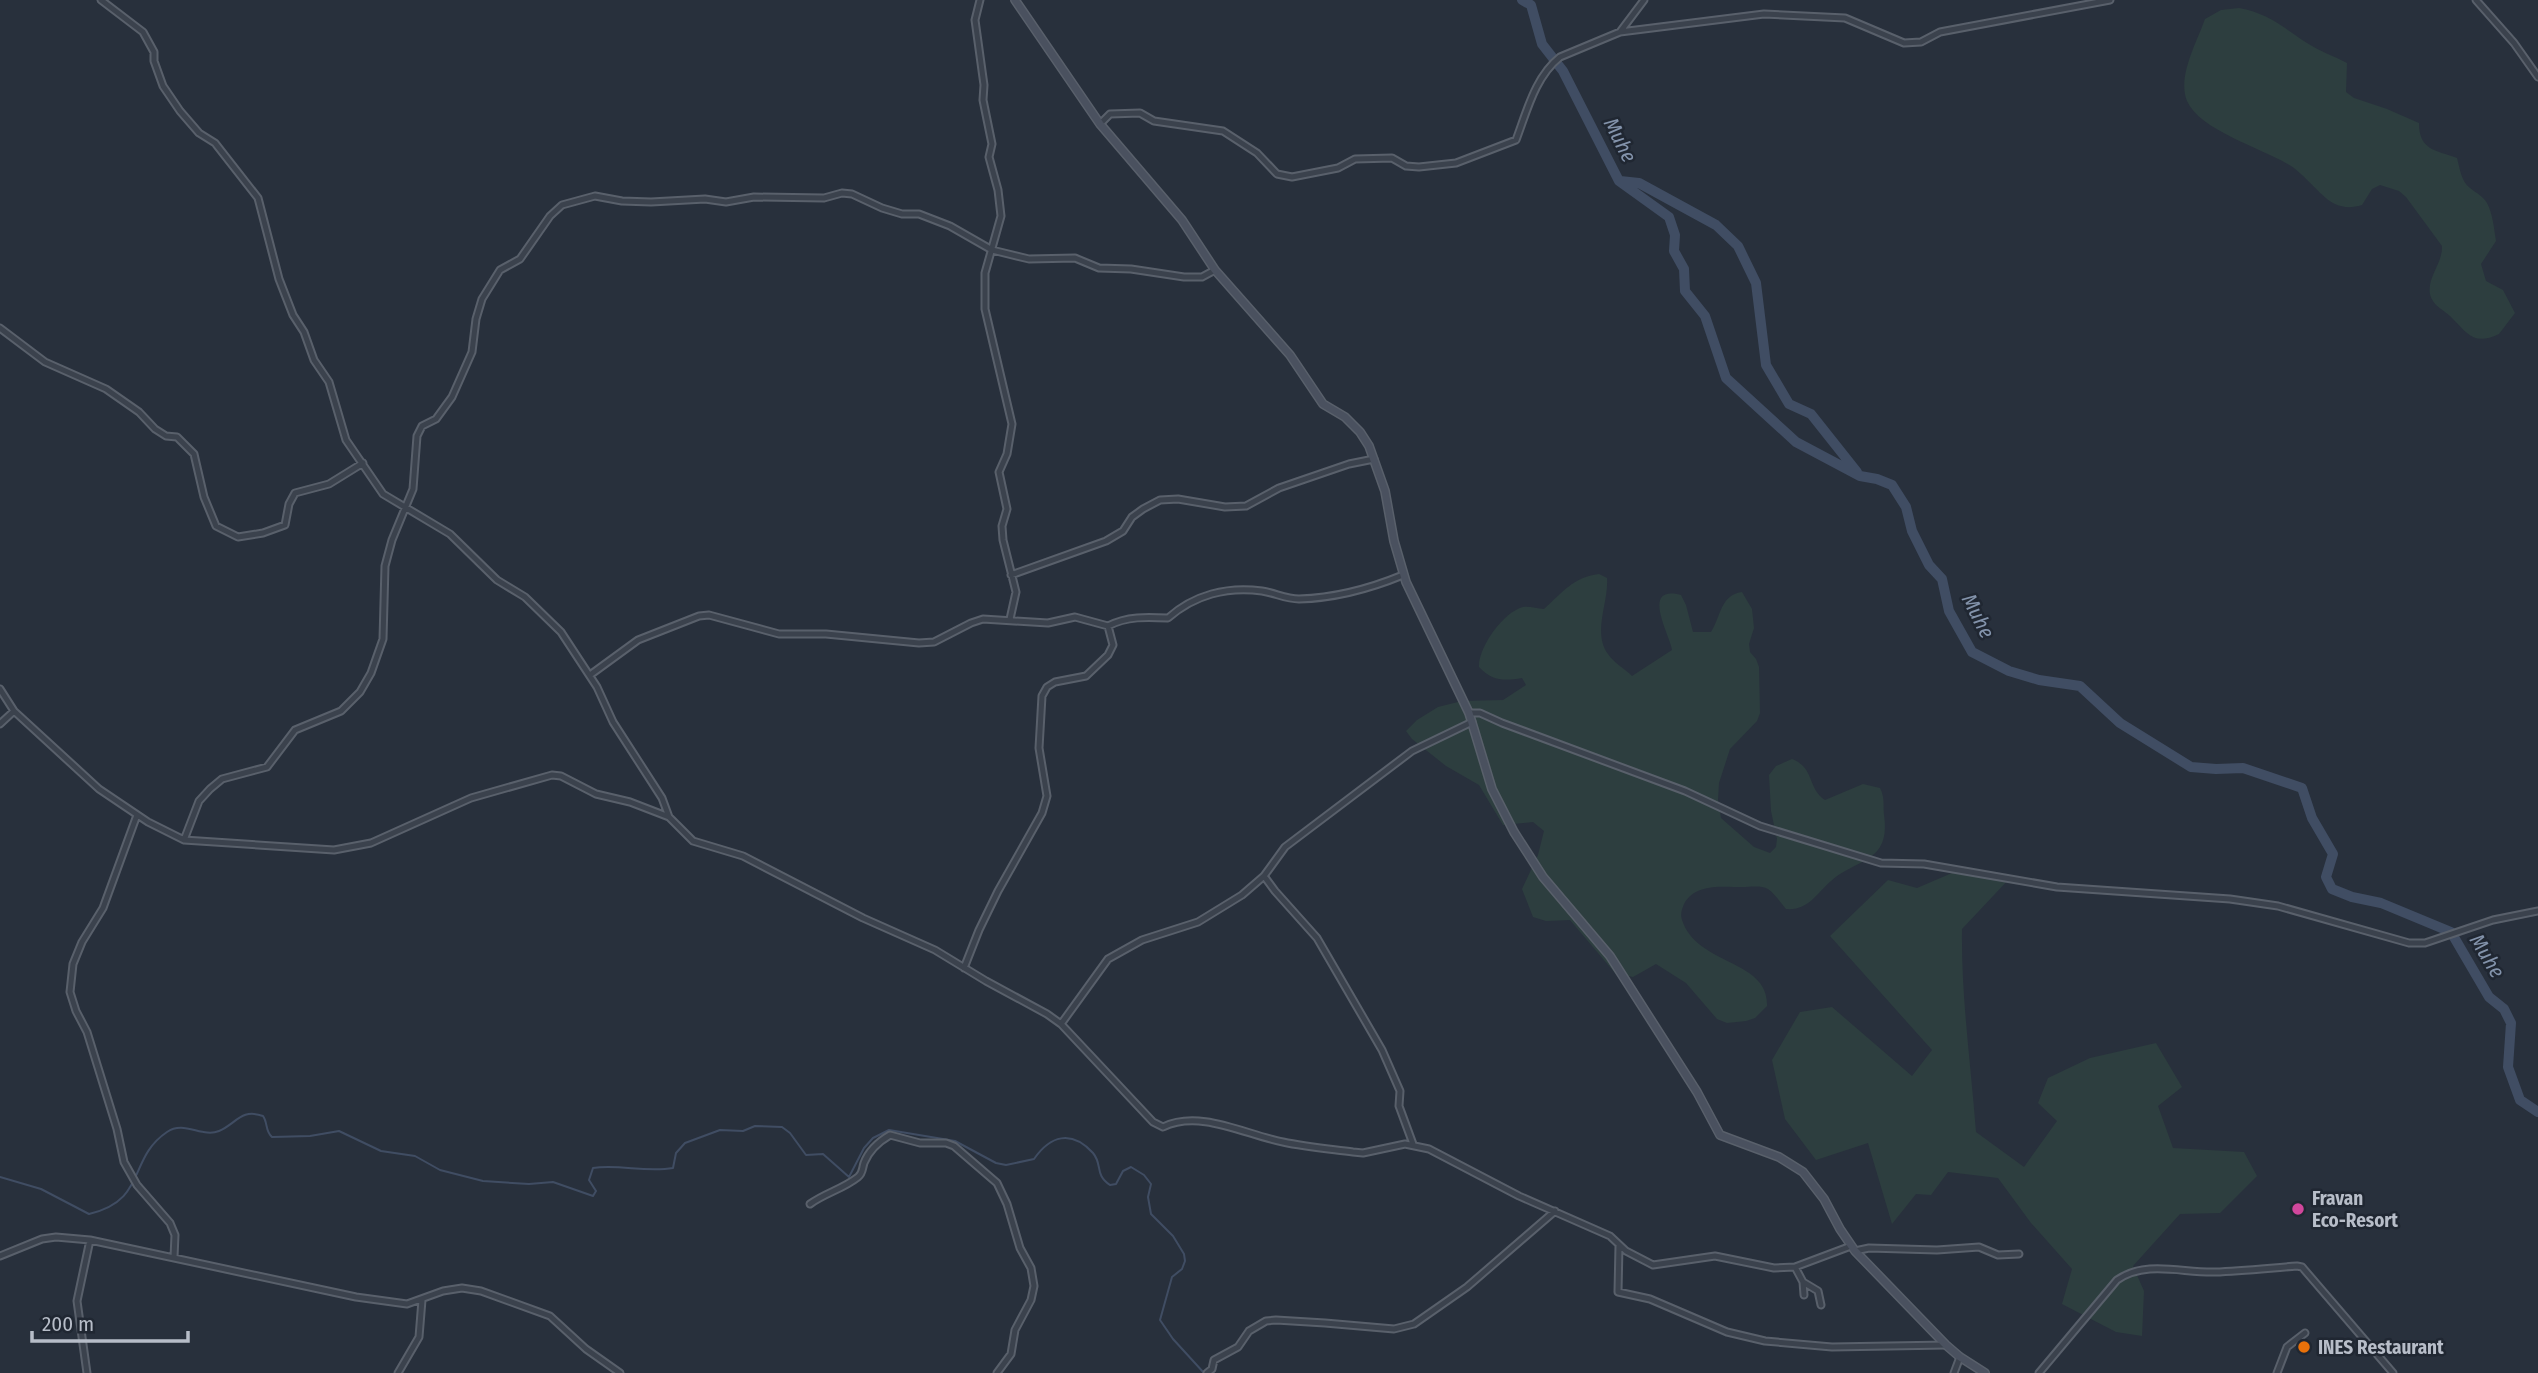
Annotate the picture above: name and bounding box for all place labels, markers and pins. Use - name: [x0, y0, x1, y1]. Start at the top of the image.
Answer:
- place label: Fravan Eco-Resort: [2312, 1187, 2398, 1232]
- marker: Fravan Eco-Resort: [2290, 1201, 2306, 1217]
- place label: INES Restaurant: [2318, 1336, 2444, 1359]
- marker: INES Restaurant: [2296, 1339, 2312, 1355]

